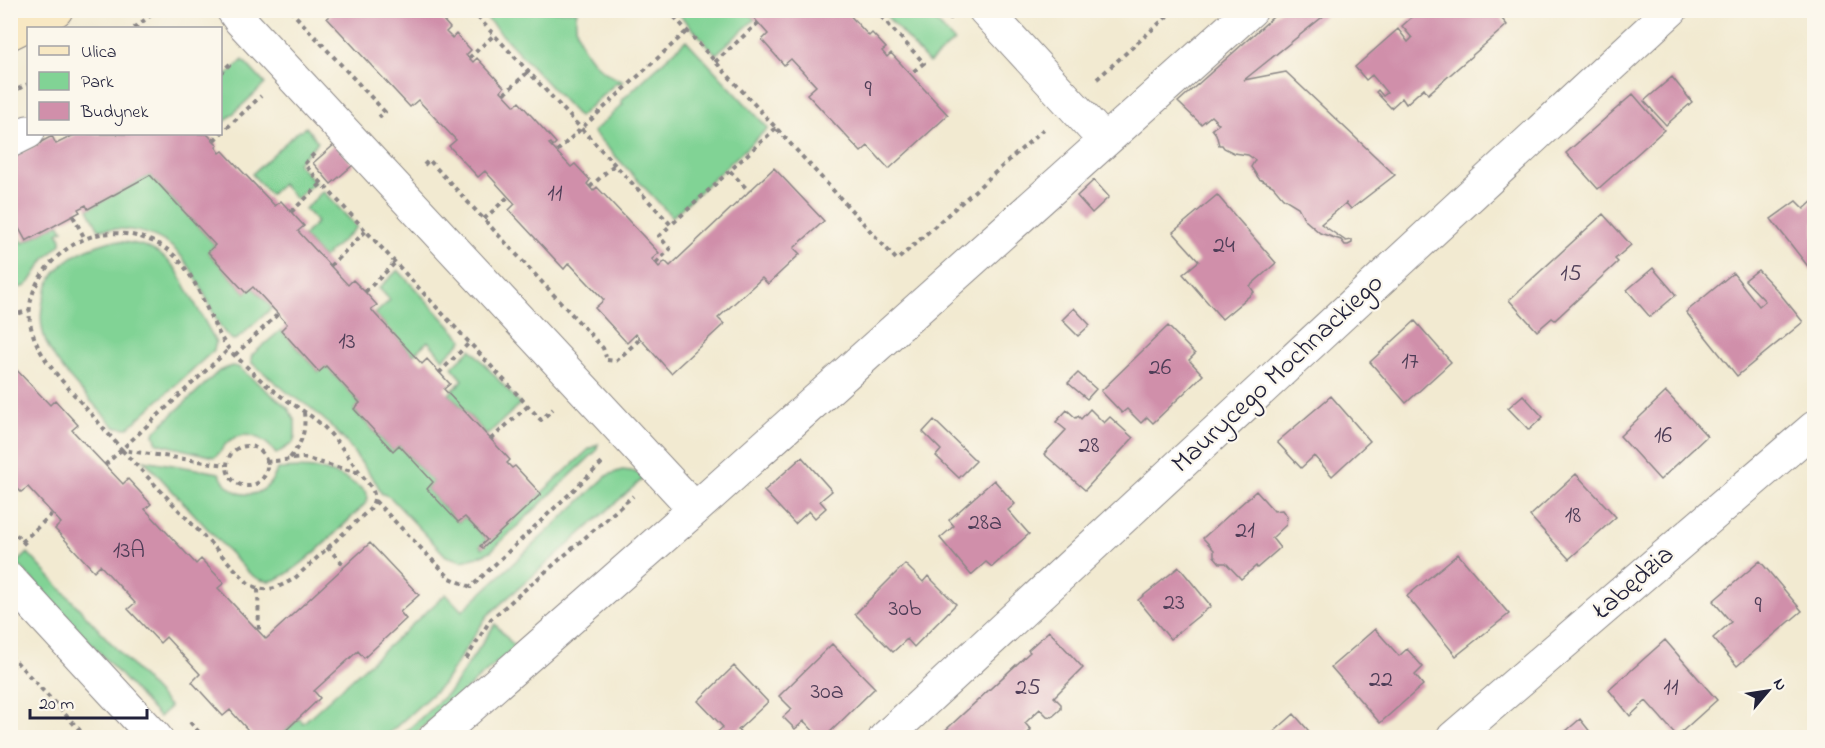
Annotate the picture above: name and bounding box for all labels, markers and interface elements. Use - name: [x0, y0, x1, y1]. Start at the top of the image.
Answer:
- legend: [27, 27, 222, 135]
- text: Ulica: [81, 40, 116, 66]
- text: Park: [81, 70, 114, 96]
- house number: 9: [864, 73, 872, 108]
- text: Budynek: [80, 100, 148, 126]
- house number: 11: [547, 177, 563, 212]
- house number: 24: [1213, 229, 1235, 264]
- house number: 15: [1560, 257, 1582, 292]
- street label: Maurycego Mochnackiego: [1163, 265, 1393, 483]
- house number: 13: [338, 325, 356, 360]
- house number: 17: [1401, 345, 1419, 380]
- house number: 26: [1149, 351, 1172, 386]
- house number: 16: [1654, 419, 1673, 454]
- house number: 28: [1079, 429, 1099, 464]
- house number: 18: [1565, 499, 1581, 534]
- house number: 28a: [968, 506, 1002, 541]
- house number: 21: [1235, 514, 1255, 549]
- house number: 13A: [113, 534, 145, 569]
- street label: Łabędzia: [1584, 537, 1683, 630]
- house number: 23: [1163, 586, 1185, 621]
- house number: 9: [1754, 589, 1762, 624]
- house number: 30b: [889, 592, 922, 627]
- north arrow: [1738, 661, 1798, 721]
- house number: 22: [1369, 663, 1393, 698]
- house number: 25: [1015, 671, 1041, 706]
- house number: 11: [1663, 671, 1679, 706]
- text: N: [1766, 674, 1793, 695]
- house number: 30a: [810, 675, 844, 710]
- scale bar: [30, 682, 147, 720]
- text: 20 m: [39, 692, 74, 718]

